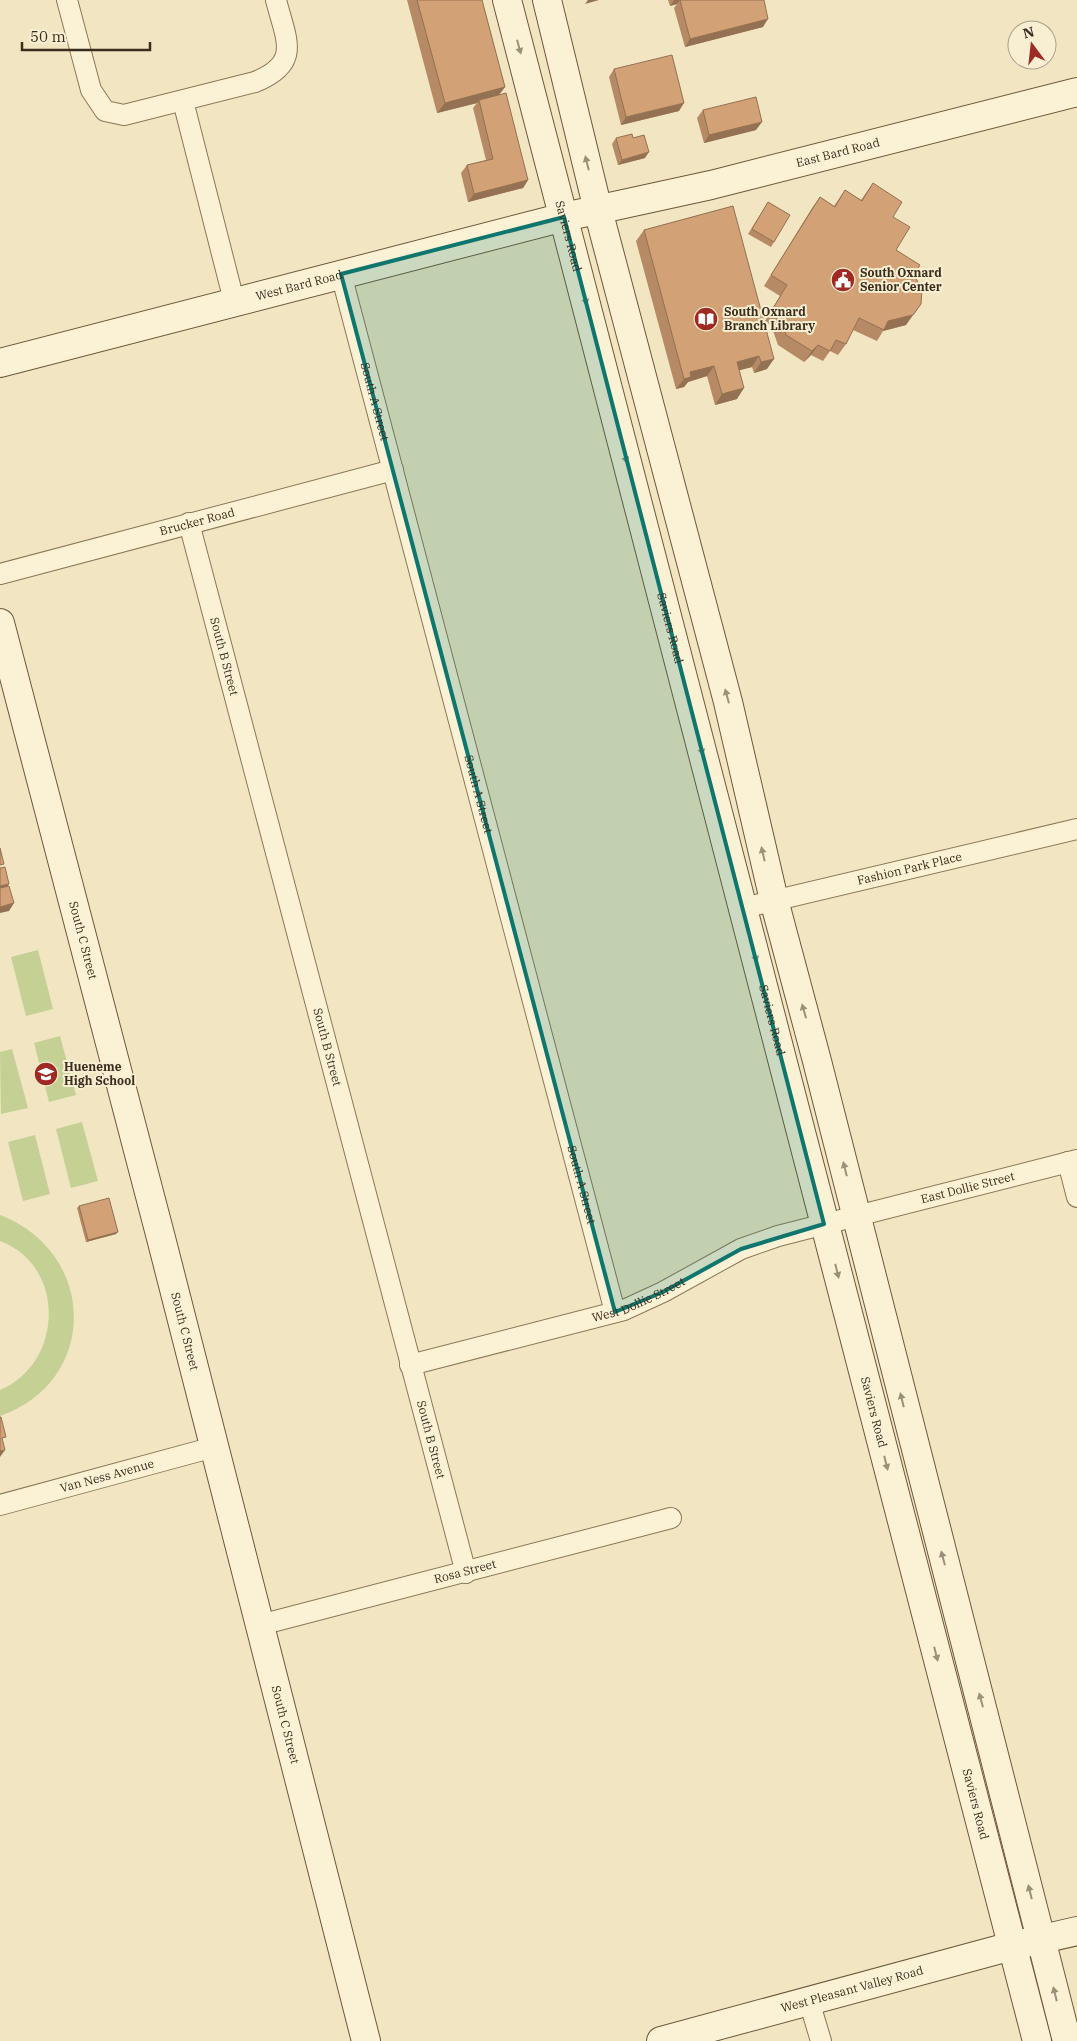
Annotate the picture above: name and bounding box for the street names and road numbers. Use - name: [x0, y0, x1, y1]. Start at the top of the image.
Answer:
- street label: East Bard Road: [794, 134, 881, 170]
- street label: Saviers Road: [552, 199, 585, 273]
- street label: West Bard Road: [254, 267, 344, 303]
- street label: South A Street: [358, 361, 393, 442]
- street label: Brucker Road: [158, 504, 236, 538]
- street label: Saviers Road: [654, 591, 687, 665]
- street label: South B Street: [207, 616, 242, 697]
- street label: South A Street: [461, 753, 496, 835]
- street label: Fashion Park Place: [855, 849, 963, 888]
- street label: South C Street: [66, 899, 101, 981]
- street label: Saviers Road: [756, 983, 789, 1057]
- street label: South B Street: [310, 1006, 345, 1088]
- street label: South A Street: [564, 1144, 599, 1226]
- street label: East Dollie Street: [919, 1168, 1016, 1206]
- street label: West Dollie Street: [590, 1273, 687, 1325]
- street label: South C Street: [168, 1290, 202, 1372]
- street label: Saviers Road: [858, 1375, 891, 1449]
- street label: South B Street: [414, 1399, 449, 1480]
- street label: Van Ness Avenue: [58, 1456, 156, 1495]
- street label: Rosa Street: [432, 1556, 498, 1586]
- street label: South C Street: [269, 1684, 303, 1765]
- street label: Saviers Road: [960, 1767, 992, 1841]
- street label: West Pleasant Valley Road: [779, 1962, 925, 2015]

